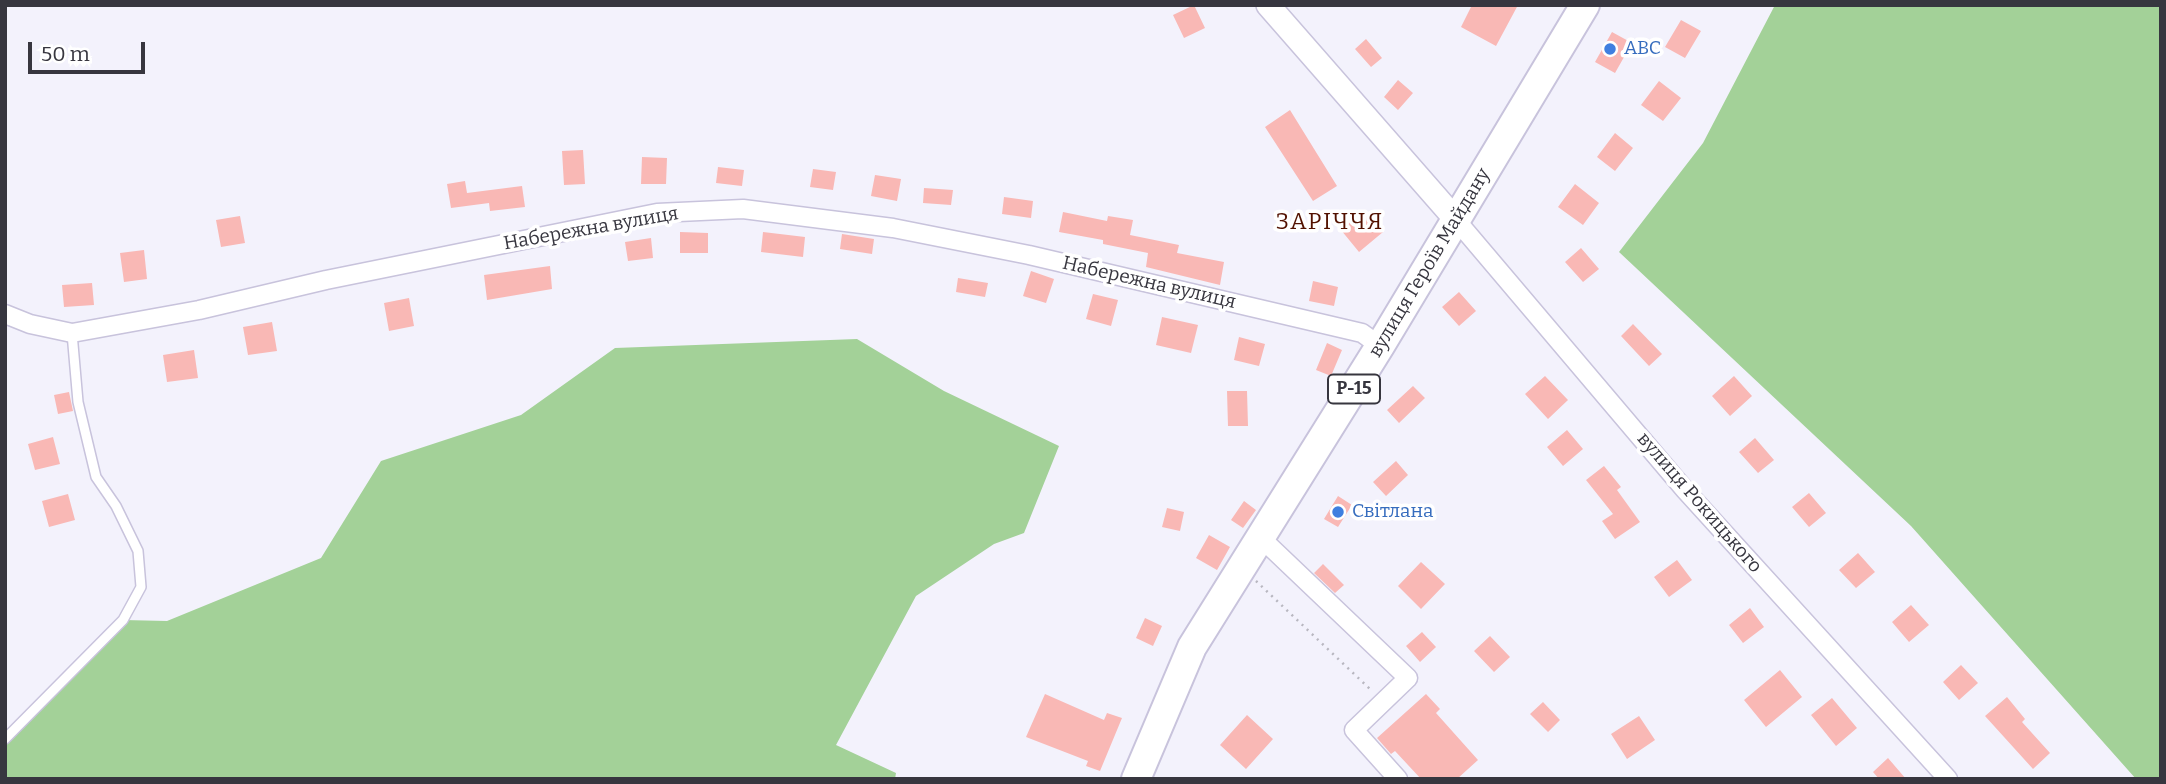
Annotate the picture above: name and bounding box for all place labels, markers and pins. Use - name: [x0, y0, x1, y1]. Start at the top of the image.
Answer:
- place label: ABC: [1624, 38, 1661, 60]
- marker: ABC: [1602, 41, 1618, 57]
- place label: Світлана: [1352, 501, 1433, 523]
- marker: Світлана: [1330, 504, 1346, 520]

